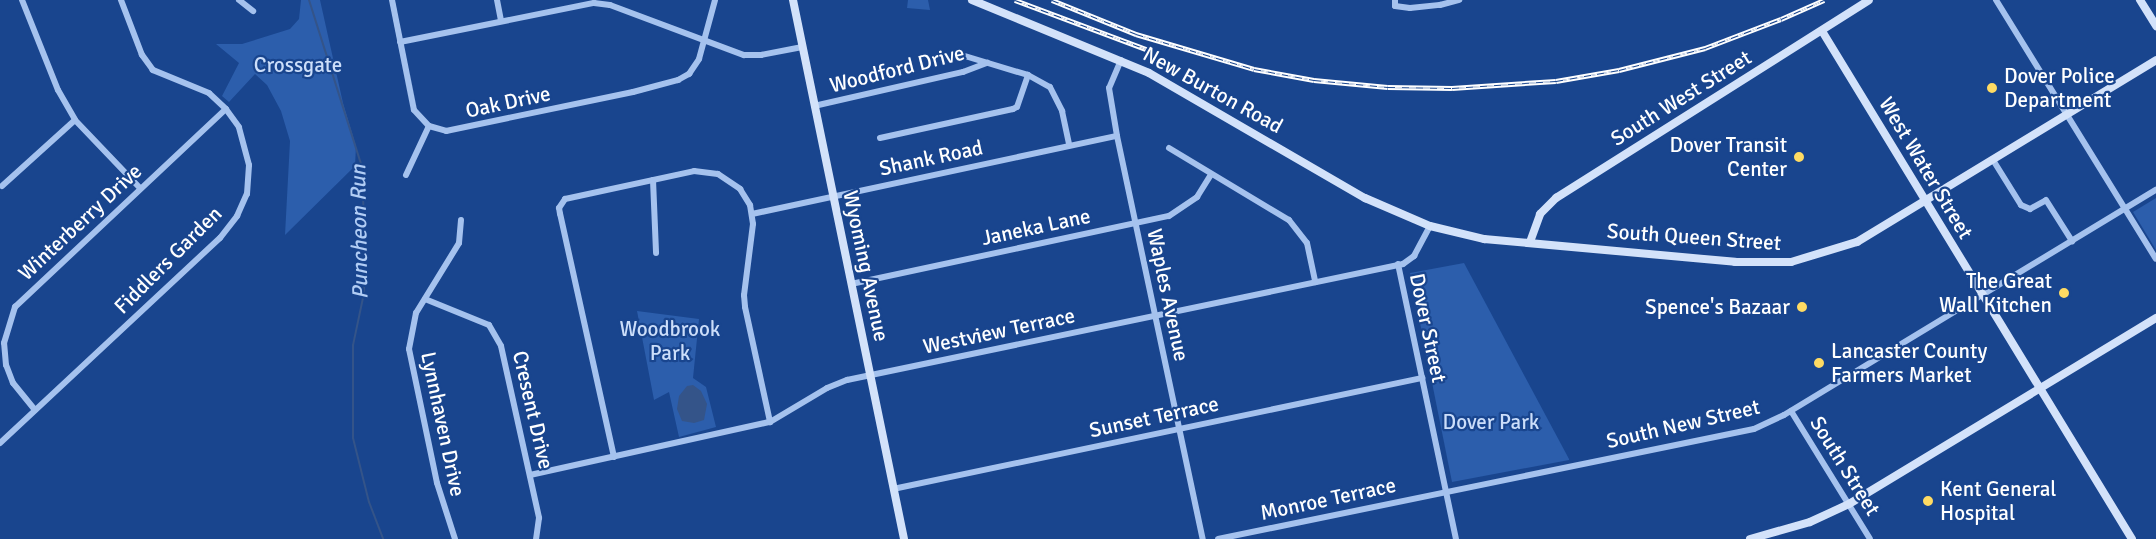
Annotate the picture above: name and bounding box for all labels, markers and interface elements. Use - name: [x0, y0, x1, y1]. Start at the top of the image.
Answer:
- street label: Woodford Drive: [827, 40, 967, 98]
- street label: New Burton Road: [1139, 41, 1287, 139]
- street label: South West Street: [1606, 45, 1756, 151]
- park label: Crossgate: [254, 52, 342, 78]
- place label: Dover Police Department: [2004, 63, 2115, 113]
- street label: Oak Drive: [463, 81, 553, 123]
- marker: Dover Police Department: [1985, 81, 1999, 95]
- street label: West Water Street: [1874, 93, 1978, 243]
- place label: Dover Transit Center: [1669, 132, 1787, 182]
- street label: Shank Road: [877, 135, 985, 181]
- marker: Dover Transit Center: [1792, 150, 1806, 164]
- street label: Winterberry Drive: [13, 158, 147, 286]
- water label: Puncheon Run: [345, 164, 373, 300]
- street label: Wyoming Avenue: [838, 188, 894, 344]
- street label: Fiddlers Garden: [109, 201, 227, 319]
- street label: Janeka Lane: [979, 203, 1093, 251]
- street label: South Queen Street: [1606, 218, 1782, 256]
- street label: Waples Avenue: [1142, 226, 1194, 364]
- place label: The Great Wall Kitchen: [1939, 268, 2052, 318]
- street label: Dover Street: [1404, 271, 1452, 385]
- marker: The Great Wall Kitchen: [2057, 286, 2071, 300]
- place label: Spence's Bazaar: [1645, 294, 1790, 320]
- marker: Spence's Bazaar: [1795, 300, 1809, 314]
- street label: Westview Terrace: [921, 303, 1077, 359]
- park label: Woodbrook Park: [620, 316, 720, 366]
- place label: Lancaster County Farmers Market: [1831, 338, 1987, 388]
- street label: Cresent Drive: [507, 348, 559, 472]
- street label: Lynnhaven Drive: [415, 349, 471, 499]
- marker: Lancaster County Farmers Market: [1812, 356, 1826, 370]
- street label: Sunset Terrace: [1087, 391, 1221, 443]
- street label: South New Street: [1604, 394, 1762, 454]
- park label: Dover Park: [1443, 409, 1539, 435]
- street label: South Street: [1805, 412, 1885, 520]
- street label: Monroe Terrace: [1258, 472, 1398, 526]
- place label: Kent General Hospital: [1940, 476, 2056, 526]
- marker: Kent General Hospital: [1921, 494, 1935, 508]

